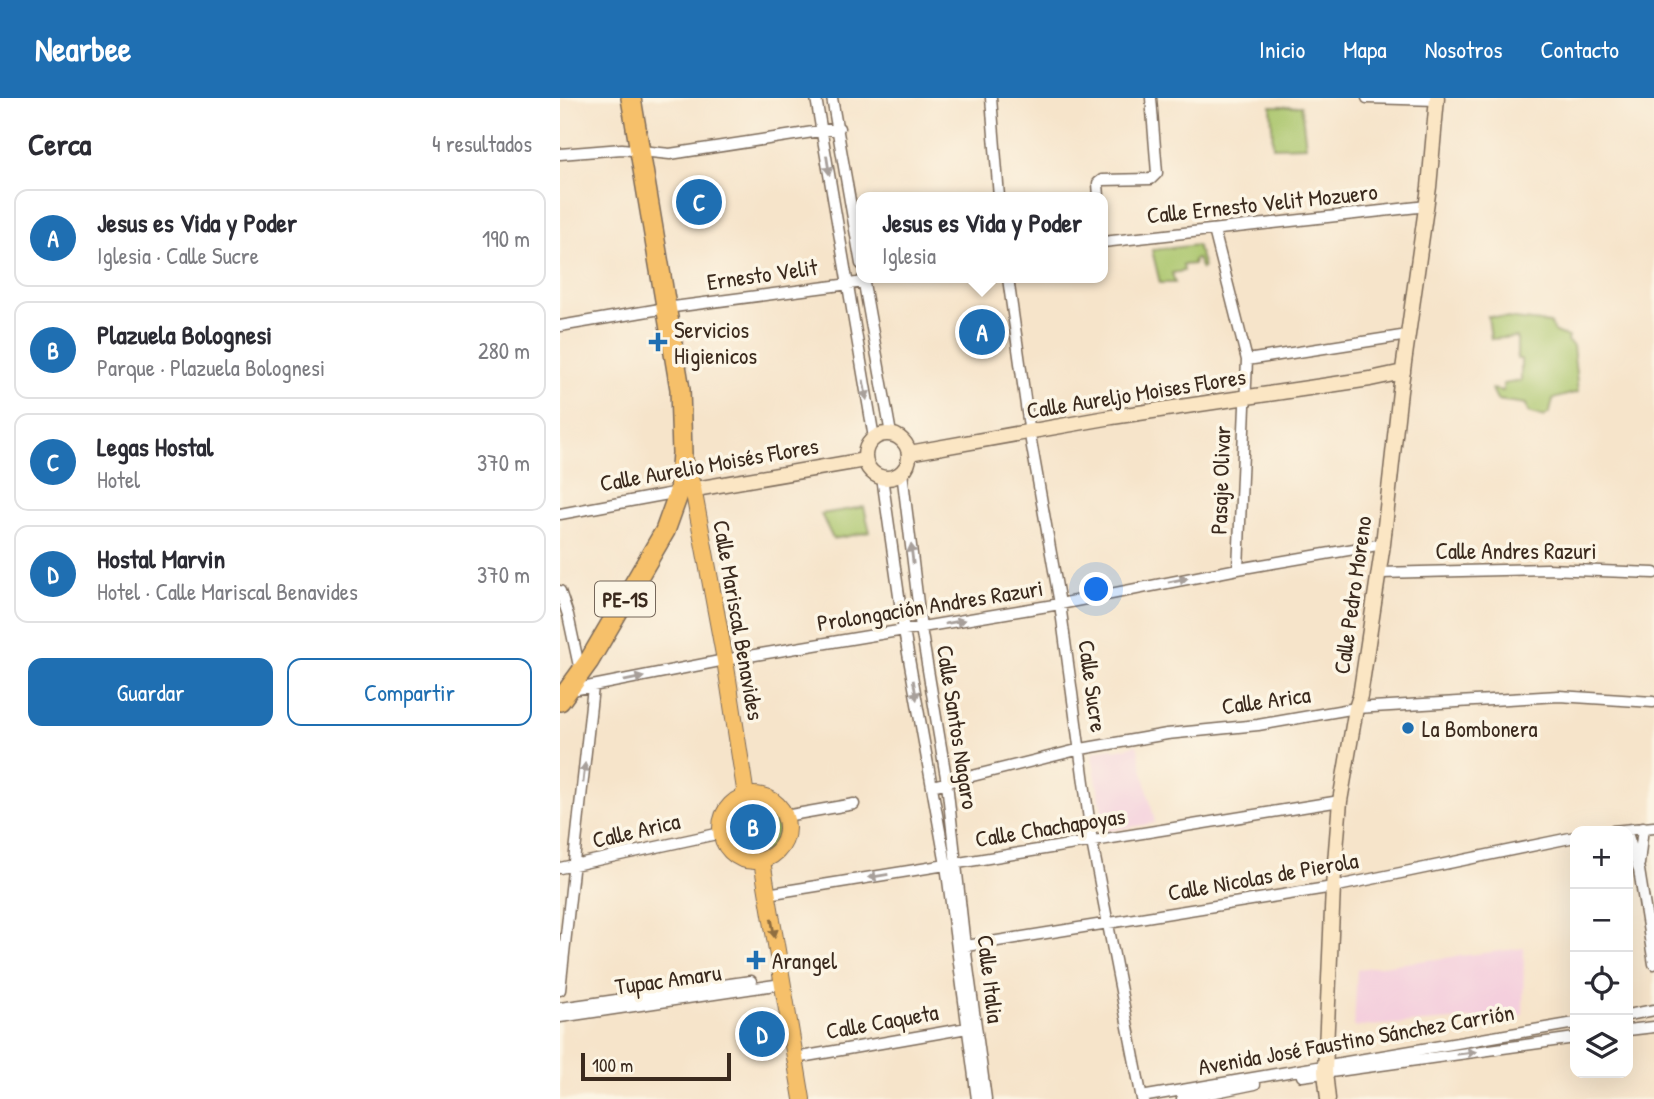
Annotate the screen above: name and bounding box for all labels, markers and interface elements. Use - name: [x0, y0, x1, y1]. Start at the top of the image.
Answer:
- text: Nearbee: [35, 27, 131, 71]
- text: Inicio: [1259, 33, 1305, 65]
- text: Mapa: [1343, 33, 1387, 65]
- text: Nosotros: [1425, 33, 1502, 65]
- text: Contacto: [1540, 33, 1619, 65]
- text: Cerca: [28, 124, 91, 164]
- text: 4 resultados: [432, 128, 532, 159]
- one-way arrow: [823, 154, 834, 176]
- street label: Calle Ernesto Velit Mozuero: [1145, 175, 1379, 231]
- pin: C: [676, 176, 722, 228]
- popup: [856, 192, 1108, 283]
- text: Jesus es Vida y Poder: [97, 205, 297, 240]
- text: Jesus es Vida y Poder: [882, 205, 1082, 240]
- text: A: [47, 223, 59, 254]
- text: 190 m: [482, 223, 530, 254]
- text: Iglesia · Calle Sucre: [97, 240, 259, 271]
- text: Iglesia: [882, 240, 936, 271]
- street label: Ernesto Velit: [705, 251, 820, 297]
- pin: A: [959, 306, 1005, 358]
- place label: Servicios Higienicos: [674, 314, 757, 371]
- text: Plazuela Bolognesi: [97, 317, 272, 352]
- marker: Servicios Higienicos: [648, 332, 668, 352]
- text: B: [47, 335, 59, 366]
- text: 280 m: [478, 335, 530, 366]
- text: Parque · Plazuela Bolognesi: [97, 352, 325, 383]
- street label: Calle Aureljo Moises Flores: [1024, 360, 1248, 426]
- one-way arrow: [860, 379, 871, 401]
- street label: Pasaje Olivar: [1203, 425, 1237, 535]
- text: Legas Hostal: [97, 429, 213, 464]
- street label: Calle Aurelio Moisés Flores: [597, 429, 821, 498]
- text: C: [47, 447, 59, 478]
- text: 370 m: [477, 447, 530, 478]
- text: Hotel: [97, 464, 140, 495]
- street label: Calle Pedro Moreno: [1326, 514, 1378, 676]
- street label: Calle Mariscal Benavides: [706, 518, 772, 723]
- street label: Calle Andres Razuri: [1435, 535, 1597, 566]
- text: Hostal Marvin: [97, 541, 225, 576]
- one-way arrow: [906, 543, 917, 565]
- text: D: [48, 559, 58, 590]
- text: 370 m: [477, 559, 530, 590]
- street label: Prolongación Andres Razuri: [815, 572, 1045, 638]
- your location: [1079, 572, 1113, 606]
- one-way arrow: [1167, 575, 1189, 586]
- text: Hotel · Calle Mariscal Benavides: [97, 576, 358, 607]
- road number: PE-1S: [595, 582, 655, 616]
- one-way arrow: [944, 617, 966, 628]
- street label: Calle Sucre: [1071, 638, 1115, 734]
- street label: Calle Santos Nagaro: [930, 643, 986, 811]
- button: Guardar: [28, 658, 273, 726]
- button: Compartir: [287, 658, 532, 726]
- one-way arrow: [623, 673, 645, 684]
- street label: Calle Arica: [1220, 678, 1312, 722]
- one-way arrow: [910, 679, 921, 701]
- place label: La Bombonera: [1422, 713, 1538, 744]
- marker: La Bombonera: [1400, 720, 1416, 736]
- one-way arrow: [579, 762, 590, 784]
- street label: Calle Chachapoyas: [973, 800, 1127, 854]
- pin: B: [730, 801, 776, 853]
- street label: Calle Arica: [589, 805, 683, 855]
- map controls: [1570, 826, 1633, 1078]
- button: +: [1570, 826, 1633, 889]
- street label: Calle Nicolas de Pierola: [1165, 844, 1361, 908]
- one-way arrow: [867, 871, 889, 882]
- button: −: [1570, 889, 1633, 952]
- one-way arrow: [768, 917, 779, 939]
- street label: Calle Italia: [970, 933, 1012, 1025]
- place label: Arangel: [772, 945, 838, 976]
- marker: Arangel: [746, 950, 766, 970]
- button: locate: [1570, 952, 1633, 1015]
- street label: Tupac Amaru: [613, 956, 723, 1002]
- street label: Calle Caqueta: [823, 996, 941, 1046]
- street label: Avenida José Faustino Sánchez Carrión: [1196, 996, 1516, 1082]
- pin: D: [739, 1008, 785, 1060]
- button: layers: [1570, 1015, 1633, 1078]
- one-way arrow: [1455, 1047, 1477, 1058]
- scale bar: [581, 1050, 732, 1082]
- text: 100 m: [592, 1052, 633, 1078]

